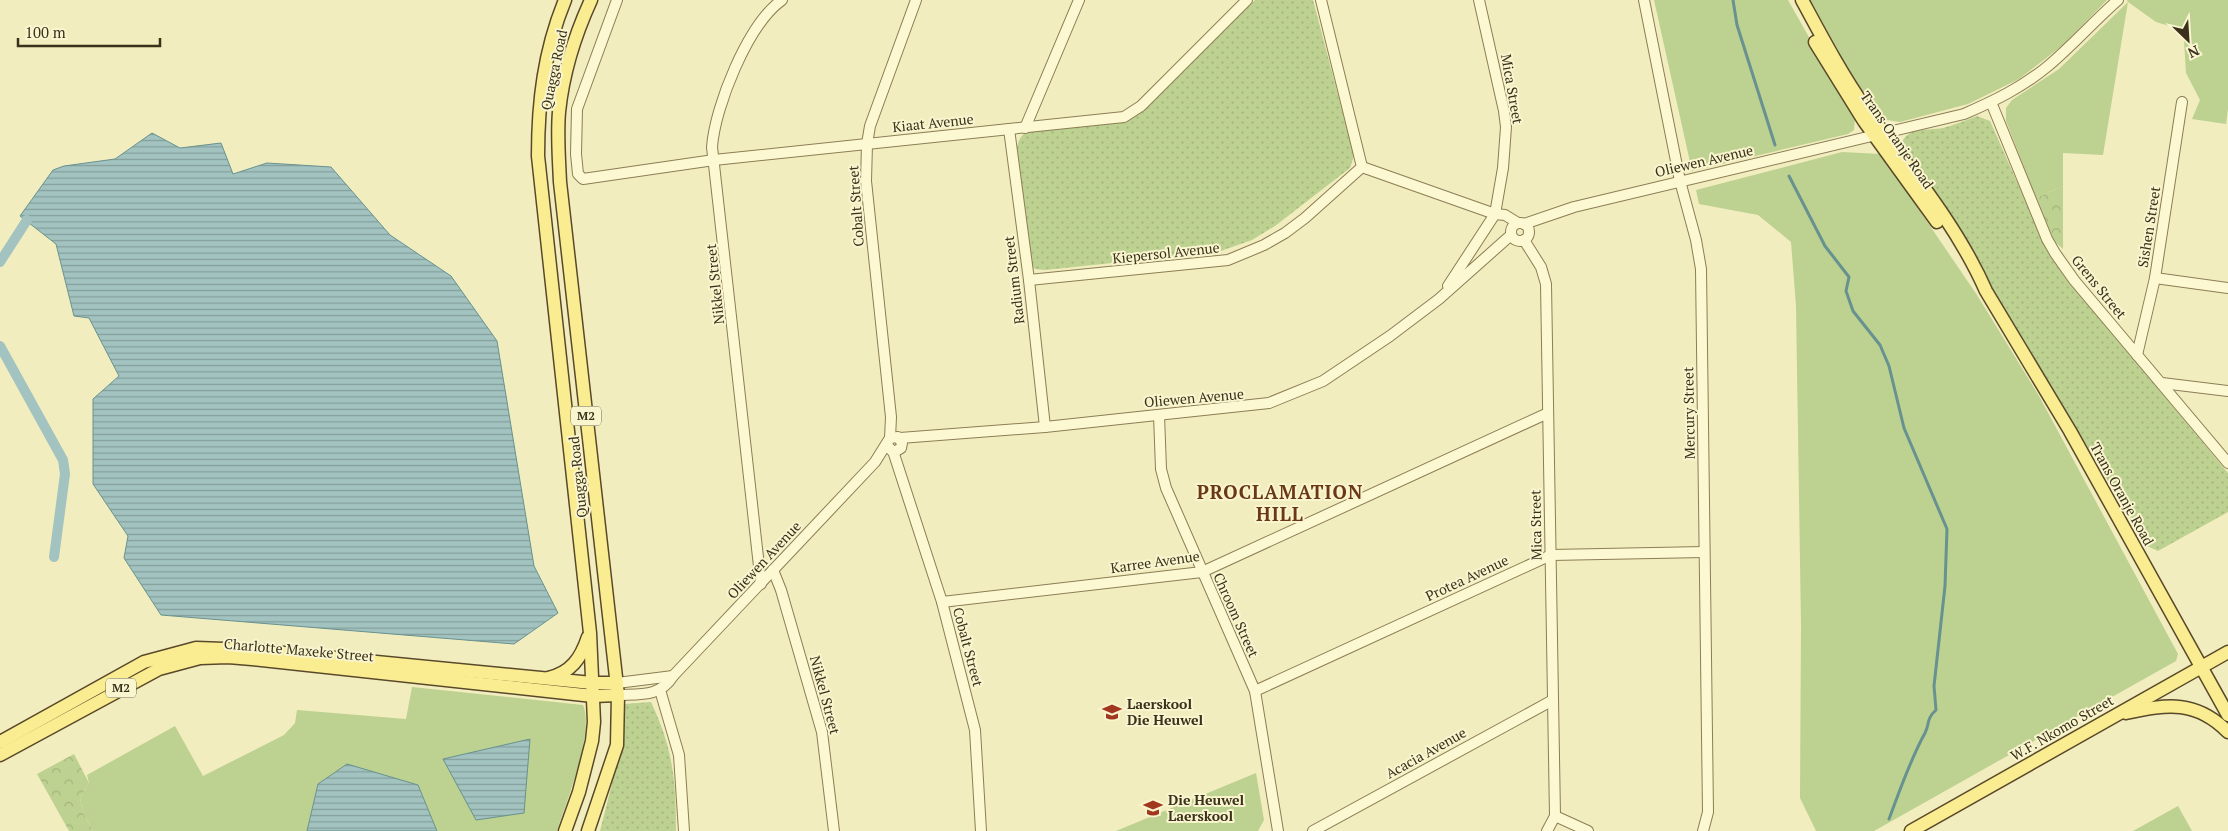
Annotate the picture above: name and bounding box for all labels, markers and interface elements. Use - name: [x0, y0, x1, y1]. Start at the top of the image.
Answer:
- scale bar: [18, 15, 160, 47]
- north arrow: [2163, 15, 2213, 65]
- text: 100 m: [25, 22, 66, 42]
- street label: Quagga Road: [536, 28, 571, 112]
- text: N: [2185, 41, 2203, 63]
- street label: Mica Street: [1497, 52, 1528, 126]
- street label: Trans Oranje Road: [1857, 87, 1938, 193]
- street label: Kiaat Avenue: [891, 109, 975, 136]
- street label: Oliewen Avenue: [1653, 140, 1755, 181]
- street label: Cobalt Street: [843, 164, 868, 247]
- street label: Sishen Street: [2133, 184, 2164, 269]
- street label: Radium Street: [999, 234, 1028, 325]
- street label: Kiepersol Avenue: [1111, 237, 1220, 268]
- street label: Nikkel Street: [701, 242, 728, 325]
- street label: Grens Street: [2068, 251, 2132, 323]
- street label: Mercury Street: [1678, 366, 1699, 459]
- street label: Oliewen Avenue: [1143, 384, 1245, 411]
- road number: M2: [571, 406, 601, 426]
- street label: Quagga Road: [564, 435, 591, 519]
- street label: Trans Oranje Road: [2086, 439, 2159, 549]
- district label: PROCLAMATION HILL: [1197, 479, 1363, 526]
- street label: Mica Street: [1525, 489, 1546, 561]
- street label: Oliewen Avenue: [723, 517, 805, 603]
- street label: Karree Avenue: [1109, 546, 1201, 577]
- street label: Protea Avenue: [1422, 550, 1511, 605]
- street label: Chroom Street: [1209, 569, 1264, 661]
- street label: Cobalt Street: [949, 605, 988, 689]
- street label: Charlotte Maxeke Street: [223, 633, 376, 666]
- street label: Nikkel Street: [806, 653, 845, 737]
- road number: M2: [106, 678, 136, 698]
- street label: W.F. Nkomo Street: [2007, 690, 2117, 765]
- place label: Laerskool Die Heuwel: [1127, 694, 1204, 729]
- school or university icon: Laerskool Die Heuwel: [1101, 701, 1123, 723]
- street label: Acacia Avenue: [1382, 723, 1469, 783]
- place label: Die Heuwel Laerskool: [1168, 790, 1245, 825]
- school or university icon: Die Heuwel Laerskool: [1142, 797, 1164, 819]

